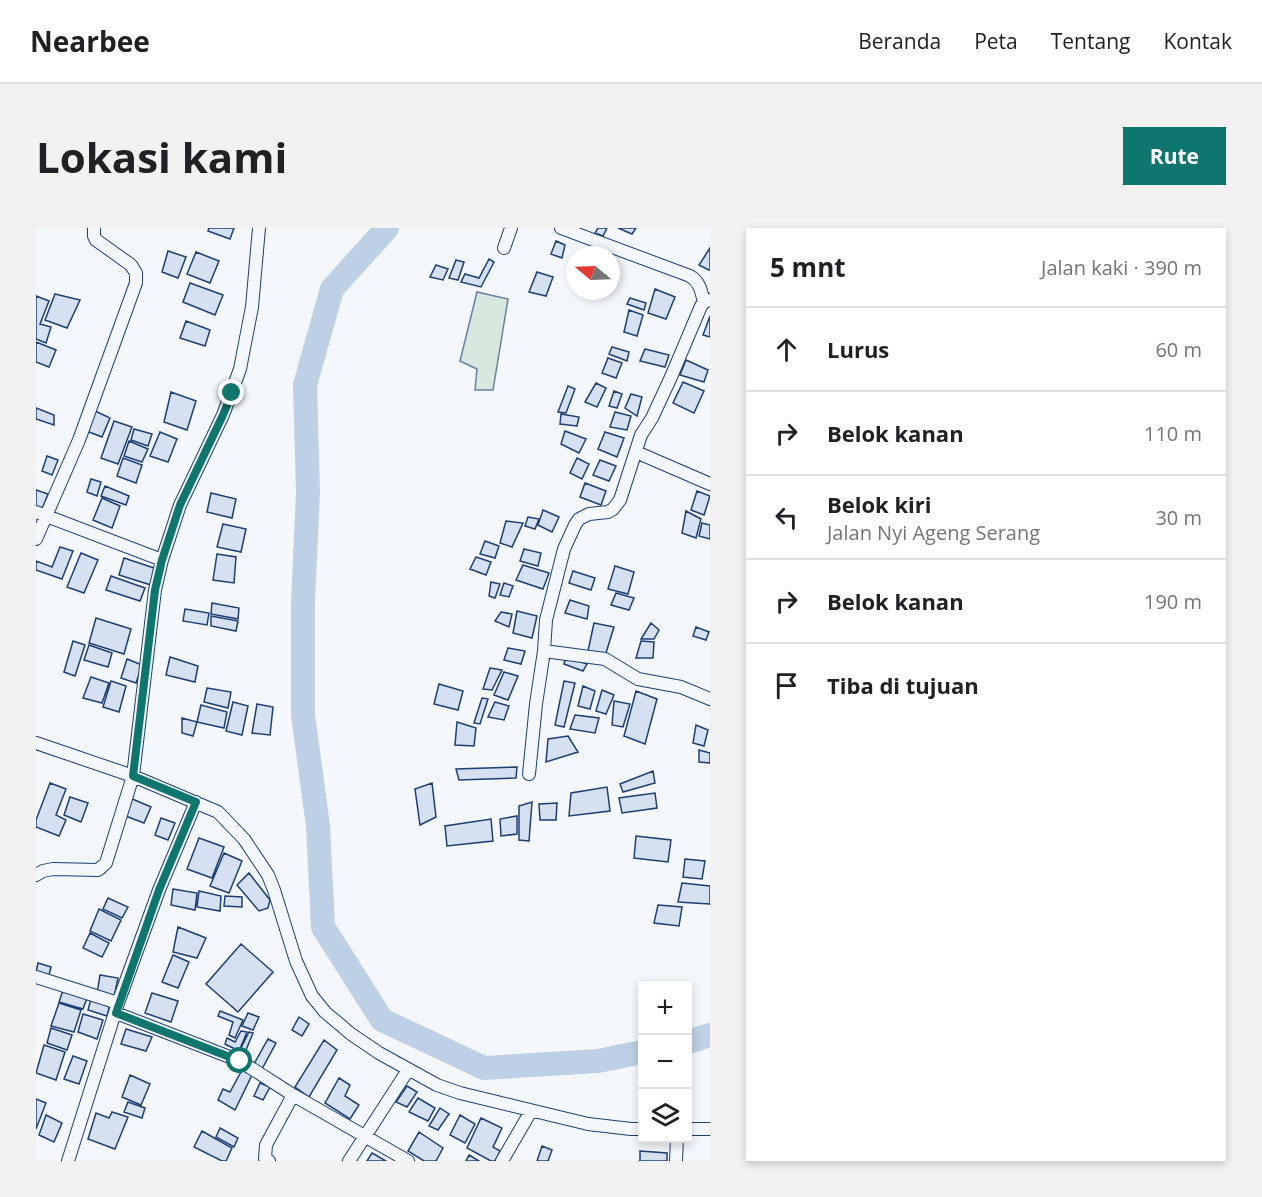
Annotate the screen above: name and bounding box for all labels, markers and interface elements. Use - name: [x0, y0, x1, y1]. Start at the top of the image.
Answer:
- text: Nearbee: [30, 22, 150, 60]
- text: Beranda: [858, 27, 941, 55]
- text: Peta: [974, 27, 1018, 55]
- text: Tentang: [1051, 27, 1130, 55]
- text: Kontak: [1163, 27, 1232, 55]
- button: Rute: [1123, 127, 1226, 185]
- text: Lokasi kami: [36, 128, 287, 185]
- north arrow: [566, 246, 620, 300]
- text: 5 mnt: [770, 249, 846, 285]
- text: Jalan kaki · 390 m: [1041, 254, 1202, 281]
- icon: ahead: [770, 333, 803, 366]
- text: Lurus: [827, 334, 889, 364]
- text: 60 m: [1155, 336, 1202, 363]
- route end: [218, 379, 244, 405]
- icon: right: [770, 417, 803, 450]
- text: Belok kanan: [827, 418, 964, 448]
- text: 110 m: [1144, 420, 1202, 447]
- text: Belok kiri: [827, 489, 932, 519]
- icon: left: [770, 501, 803, 534]
- text: 30 m: [1155, 504, 1202, 531]
- text: Jalan Nyi Ageng Serang: [827, 519, 1040, 546]
- icon: right: [770, 585, 803, 618]
- text: Belok kanan: [827, 586, 964, 616]
- text: 190 m: [1144, 588, 1202, 615]
- icon: arrive: [770, 669, 803, 702]
- text: Tiba di tujuan: [827, 670, 979, 700]
- map controls: [638, 981, 692, 1143]
- button: +: [638, 981, 692, 1035]
- button: −: [638, 1035, 692, 1089]
- route start: [226, 1047, 252, 1073]
- button: layers: [638, 1089, 692, 1143]

